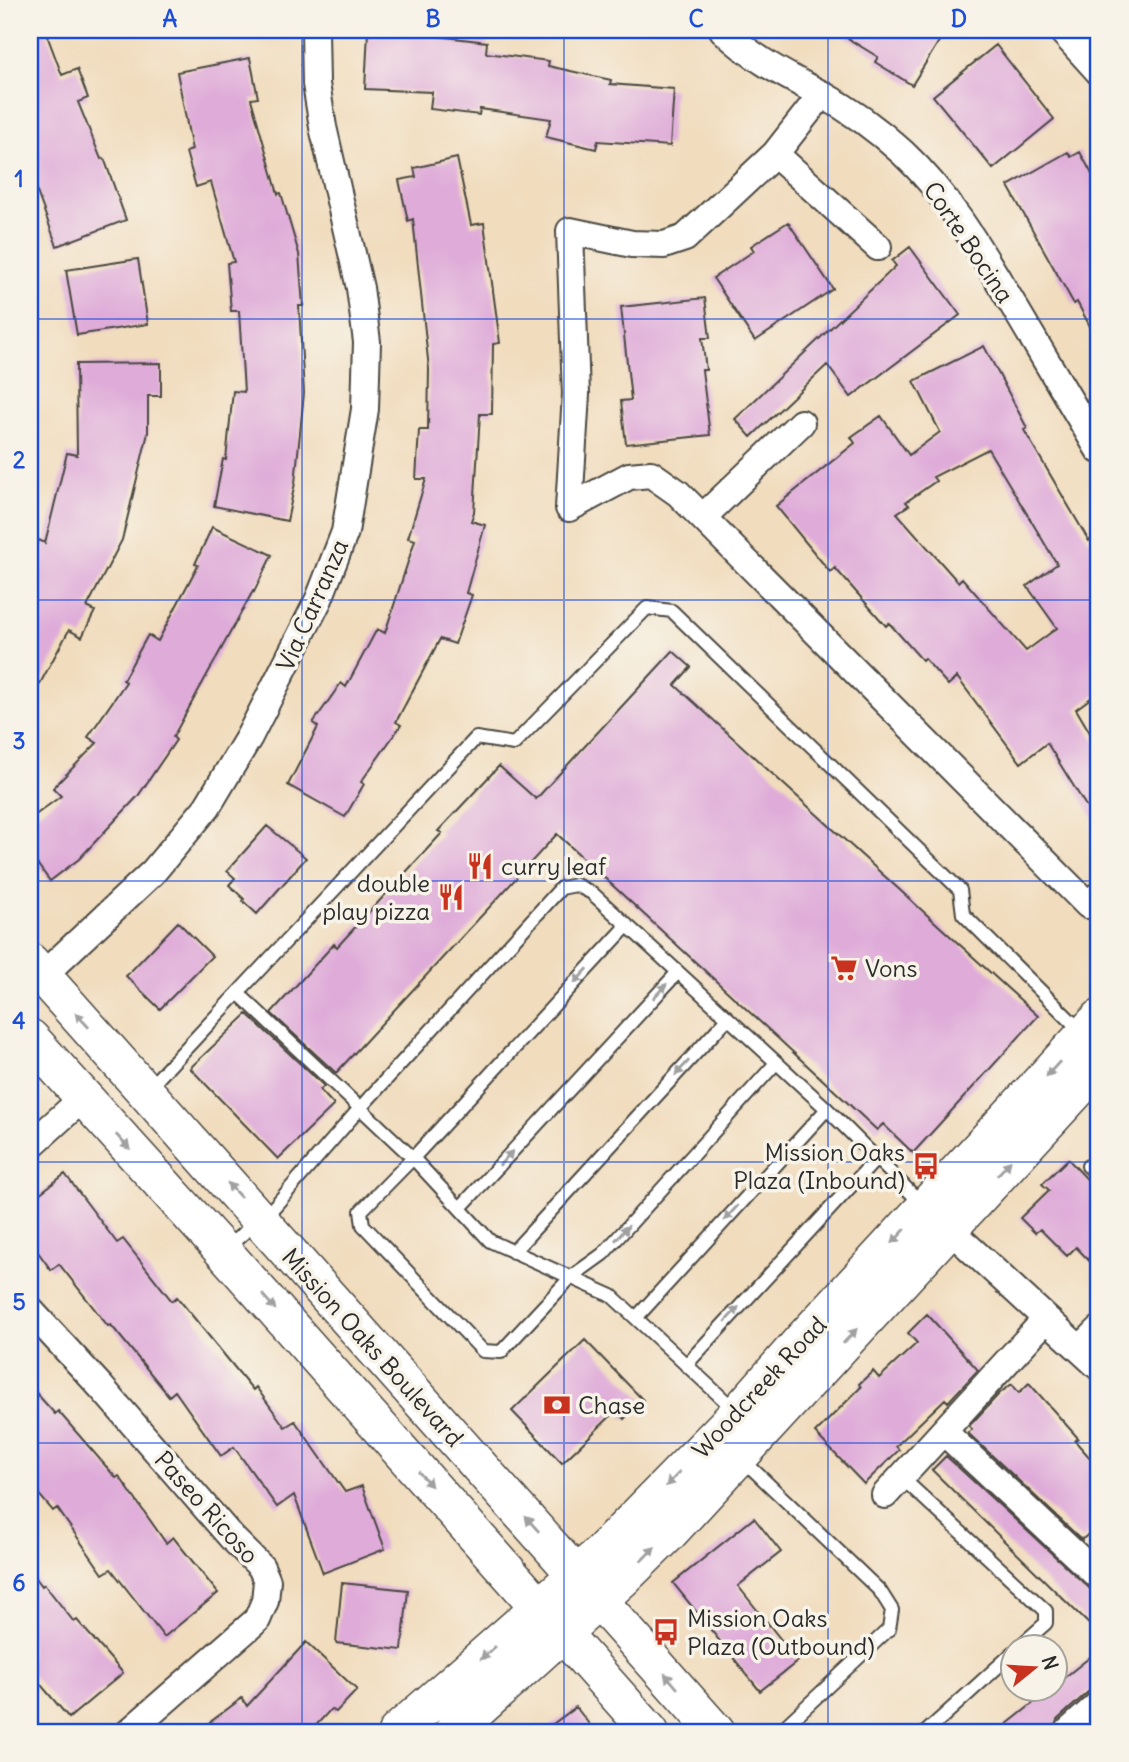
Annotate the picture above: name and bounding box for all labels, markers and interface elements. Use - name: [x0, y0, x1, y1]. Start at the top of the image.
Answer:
- text: A: [163, 4, 178, 33]
- text: B: [425, 4, 441, 33]
- text: C: [688, 4, 704, 33]
- text: D: [951, 4, 967, 33]
- text: 1: [14, 164, 24, 193]
- street label: Corte Bocina: [917, 176, 1021, 308]
- text: 2: [13, 445, 26, 474]
- street label: Via Carranza: [270, 534, 354, 676]
- text: 3: [12, 726, 26, 755]
- restaurant icon: curry leaf: [465, 851, 495, 881]
- place label: curry leaf: [501, 851, 607, 881]
- place label: double play pizza: [322, 868, 430, 926]
- restaurant icon: double play pizza: [436, 882, 466, 912]
- supermarket icon: Vons: [829, 953, 859, 983]
- place label: Vons: [865, 953, 917, 983]
- one-way arrow: [573, 967, 589, 985]
- one-way arrow: [652, 982, 668, 1000]
- text: 4: [12, 1006, 26, 1035]
- one-way arrow: [75, 1012, 91, 1029]
- one-way arrow: [674, 1059, 690, 1076]
- one-way arrow: [1045, 1060, 1061, 1077]
- one-way arrow: [115, 1133, 131, 1151]
- place label: Mission Oaks Plaza (Inbound): [733, 1137, 905, 1195]
- one-way arrow: [498, 1149, 514, 1167]
- bus stop icon: Mission Oaks Plaza (Inbound): [911, 1151, 941, 1181]
- one-way arrow: [996, 1159, 1012, 1177]
- one-way arrow: [227, 1182, 242, 1199]
- one-way arrow: [723, 1204, 739, 1222]
- one-way arrow: [614, 1224, 630, 1242]
- one-way arrow: [891, 1227, 907, 1245]
- street label: Mission Oaks Boulevard: [276, 1242, 470, 1452]
- text: 5: [12, 1287, 26, 1316]
- one-way arrow: [260, 1293, 276, 1310]
- one-way arrow: [724, 1305, 740, 1323]
- street label: Woodcreek Road: [685, 1310, 833, 1464]
- one-way arrow: [841, 1328, 857, 1345]
- bank icon: Chase: [542, 1390, 572, 1420]
- place label: Chase: [578, 1390, 645, 1420]
- street label: Paseo Ricoso: [149, 1445, 265, 1569]
- one-way arrow: [417, 1470, 432, 1487]
- one-way arrow: [666, 1470, 682, 1487]
- one-way arrow: [525, 1516, 540, 1533]
- one-way arrow: [639, 1546, 656, 1562]
- text: 6: [12, 1568, 26, 1597]
- place label: Mission Oaks Plaza (Outbound): [687, 1603, 875, 1661]
- bus stop icon: Mission Oaks Plaza (Outbound): [651, 1617, 681, 1647]
- north arrow: [1000, 1632, 1070, 1702]
- one-way arrow: [480, 1645, 497, 1660]
- text: N: [1037, 1653, 1064, 1673]
- one-way arrow: [663, 1672, 679, 1690]

